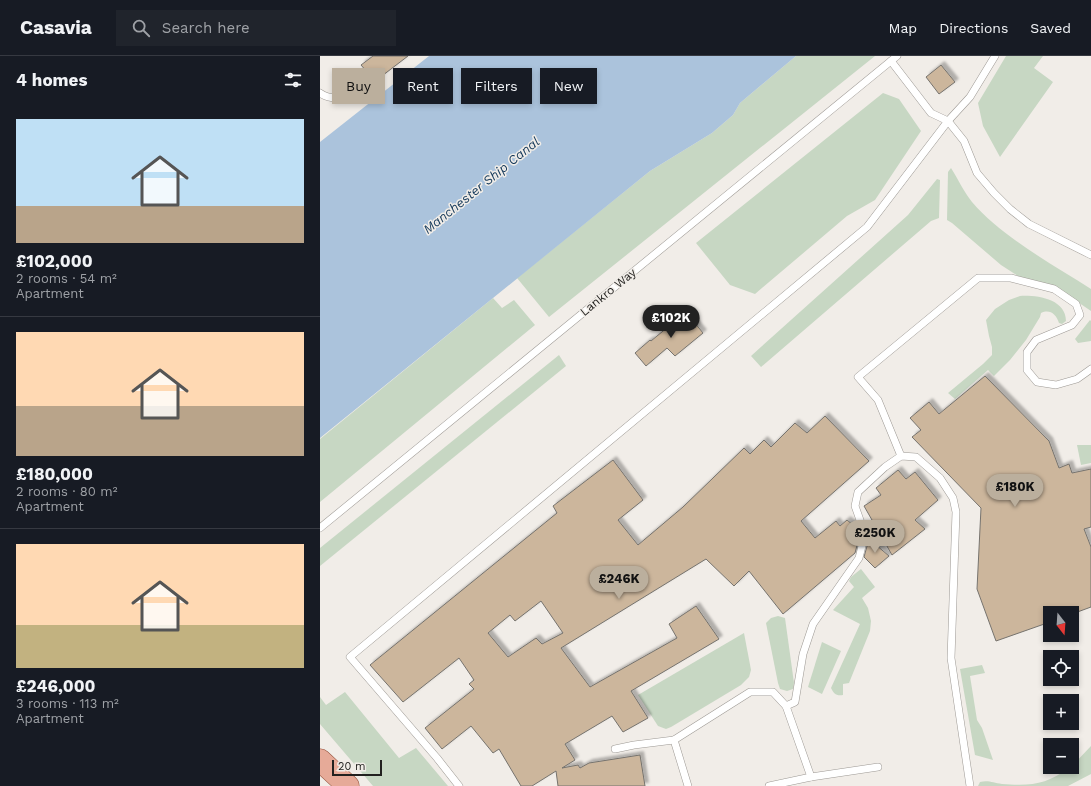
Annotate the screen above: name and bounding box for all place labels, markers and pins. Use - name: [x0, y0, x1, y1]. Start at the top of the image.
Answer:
- pin: £102K: [643, 305, 699, 339]
- pin: £180K: [987, 474, 1043, 508]
- pin: £250K: [847, 520, 903, 554]
- pin: £246K: [591, 566, 647, 600]

